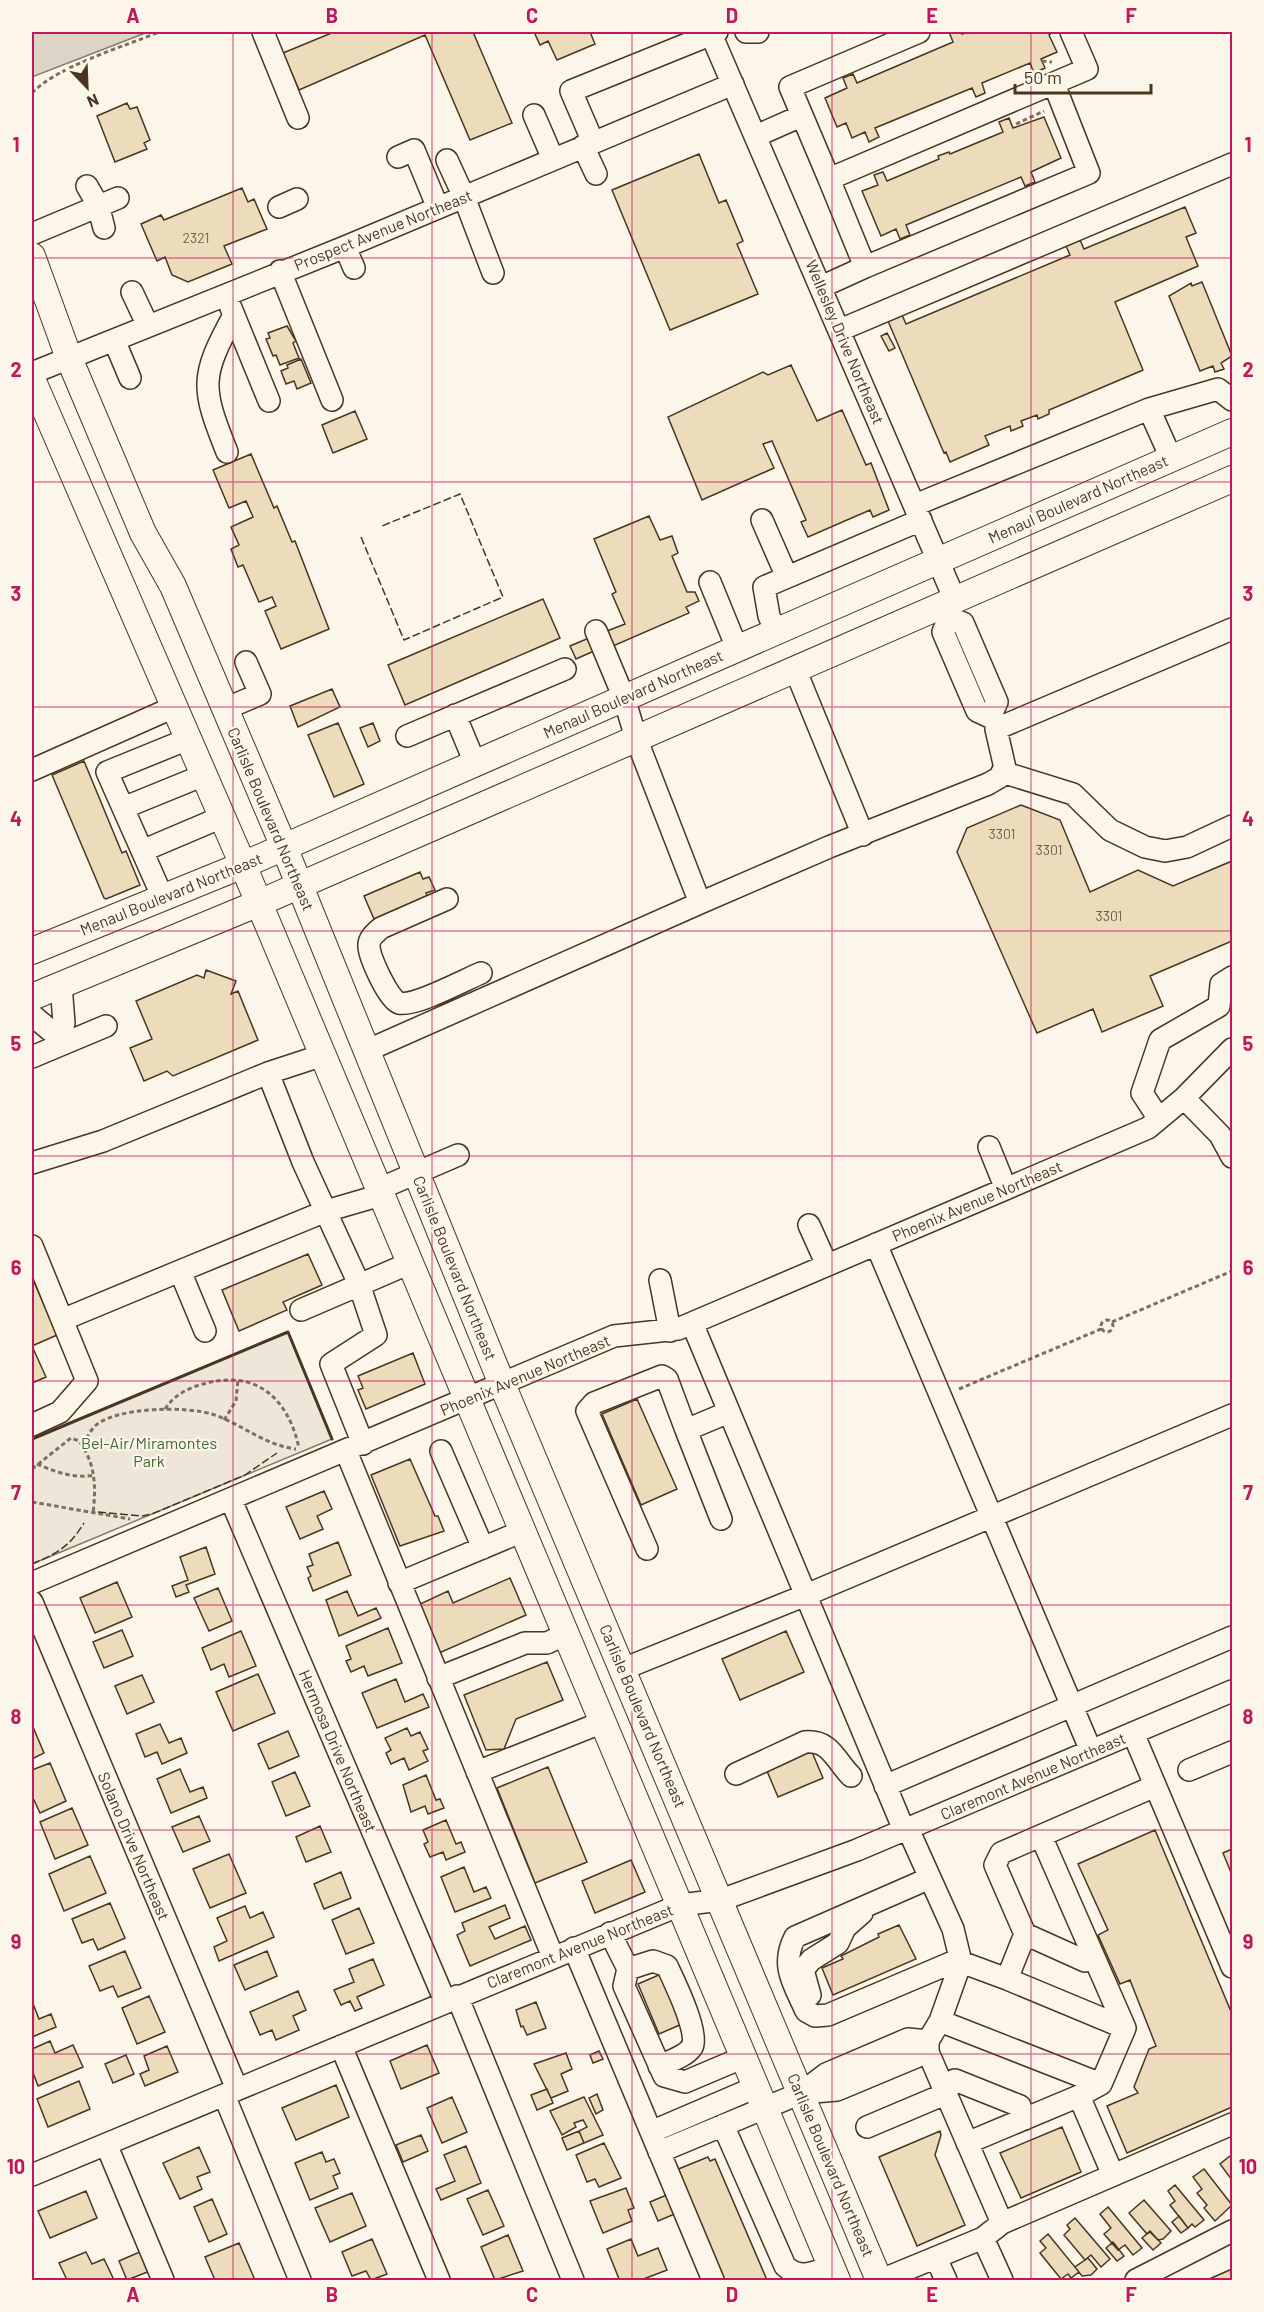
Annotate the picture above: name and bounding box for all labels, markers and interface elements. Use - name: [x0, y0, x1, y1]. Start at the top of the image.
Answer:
- text: A: [126, 3, 140, 27]
- text: B: [326, 3, 338, 27]
- text: C: [526, 3, 538, 27]
- text: D: [726, 3, 738, 27]
- text: E: [926, 3, 938, 27]
- text: F: [1125, 3, 1137, 27]
- north arrow: [57, 57, 117, 117]
- scale bar: [1015, 57, 1152, 95]
- text: 50 m: [1024, 66, 1062, 88]
- text: N: [84, 90, 102, 112]
- text: 1: [12, 132, 20, 156]
- text: 1: [1244, 132, 1252, 156]
- street label: Prospect Avenue Northeast: [291, 185, 475, 274]
- house number: 2321: [183, 229, 209, 246]
- street label: Wellesley Drive Northeast: [802, 257, 889, 427]
- text: 2: [10, 357, 22, 381]
- text: 2: [1242, 357, 1254, 381]
- street label: Menaul Boulevard Northeast: [985, 450, 1171, 547]
- text: 3: [11, 581, 21, 605]
- text: 3: [1243, 581, 1253, 605]
- street label: Menaul Boulevard Northeast: [540, 645, 726, 742]
- street label: Carlisle Boulevard Northeast: [224, 724, 319, 913]
- text: 4: [10, 806, 22, 830]
- text: 4: [1242, 806, 1254, 830]
- house number: 3301: [989, 825, 1015, 842]
- house number: 3301: [1036, 841, 1062, 858]
- street label: Menaul Boulevard Northeast: [77, 848, 265, 939]
- house number: 3301: [1096, 907, 1122, 924]
- text: 5: [11, 1031, 22, 1055]
- text: 5: [1243, 1031, 1254, 1055]
- street label: Phoenix Avenue Northeast: [889, 1156, 1065, 1245]
- street label: Carlisle Boulevard Northeast: [410, 1173, 501, 1363]
- text: 6: [11, 1255, 22, 1279]
- text: 6: [1243, 1255, 1254, 1279]
- street label: Phoenix Avenue Northeast: [437, 1330, 613, 1419]
- park label: Bel-Air/Miramontes Park: [81, 1433, 217, 1470]
- text: 7: [11, 1480, 21, 1504]
- text: 7: [1243, 1480, 1253, 1504]
- street label: Carlisle Boulevard Northeast: [596, 1621, 691, 1810]
- street label: Hermosa Drive Northeast: [296, 1667, 381, 1835]
- text: 8: [11, 1704, 22, 1728]
- text: 8: [1243, 1704, 1254, 1728]
- street label: Claremont Avenue Northeast: [937, 1728, 1128, 1823]
- street label: Solano Drive Northeast: [95, 1769, 174, 1923]
- street label: Claremont Avenue Northeast: [484, 1899, 676, 1992]
- text: 9: [11, 1929, 21, 1953]
- text: 9: [1243, 1929, 1253, 1953]
- street label: Carlisle Boulevard Northeast: [784, 2070, 879, 2259]
- text: 10: [7, 2154, 25, 2178]
- text: 10: [1239, 2154, 1257, 2178]
- text: A: [126, 2282, 140, 2306]
- text: B: [326, 2282, 338, 2306]
- text: C: [526, 2282, 538, 2306]
- text: D: [726, 2282, 738, 2306]
- text: E: [926, 2282, 938, 2306]
- text: F: [1125, 2282, 1137, 2306]

